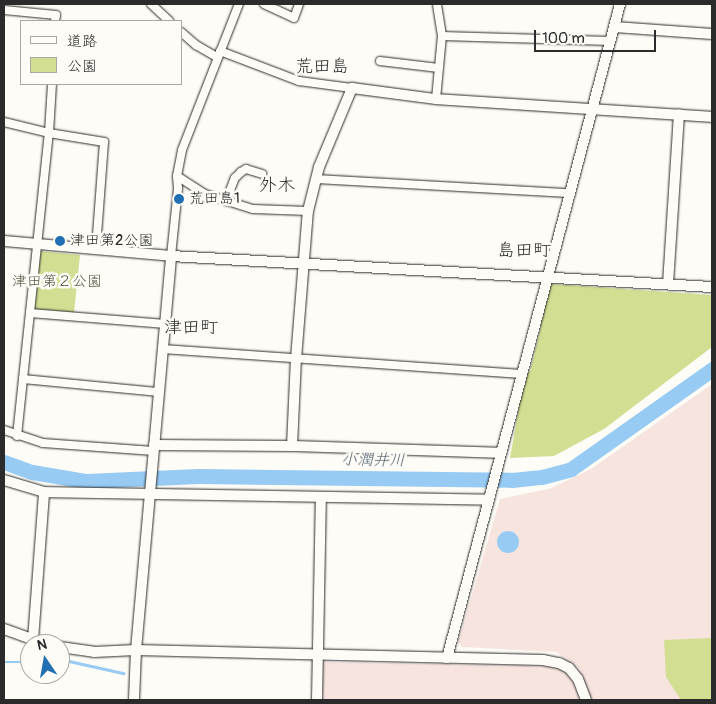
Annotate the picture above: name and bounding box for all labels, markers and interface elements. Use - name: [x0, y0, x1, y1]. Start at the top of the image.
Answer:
- legend: [20, 20, 182, 85]
- scale bar: [536, 20, 658, 52]
- text: 100 m: [542, 29, 585, 48]
- text: 道路: [67, 32, 97, 51]
- district label: 荒田島: [295, 56, 349, 78]
- text: 公園: [67, 57, 97, 76]
- district label: 外木: [259, 175, 295, 197]
- place label: 荒田島1: [189, 190, 240, 208]
- marker: 荒田島1: [173, 193, 185, 205]
- place label: 津田第2公園: [70, 232, 153, 250]
- marker: 津田第2公園: [54, 235, 66, 247]
- district label: 島田町: [497, 240, 551, 262]
- park label: 津田第２公園: [12, 273, 102, 291]
- district label: 津田町: [164, 317, 218, 339]
- water label: 小潤井川: [341, 450, 405, 470]
- north arrow: [20, 634, 70, 684]
- text: N: [36, 636, 48, 654]

